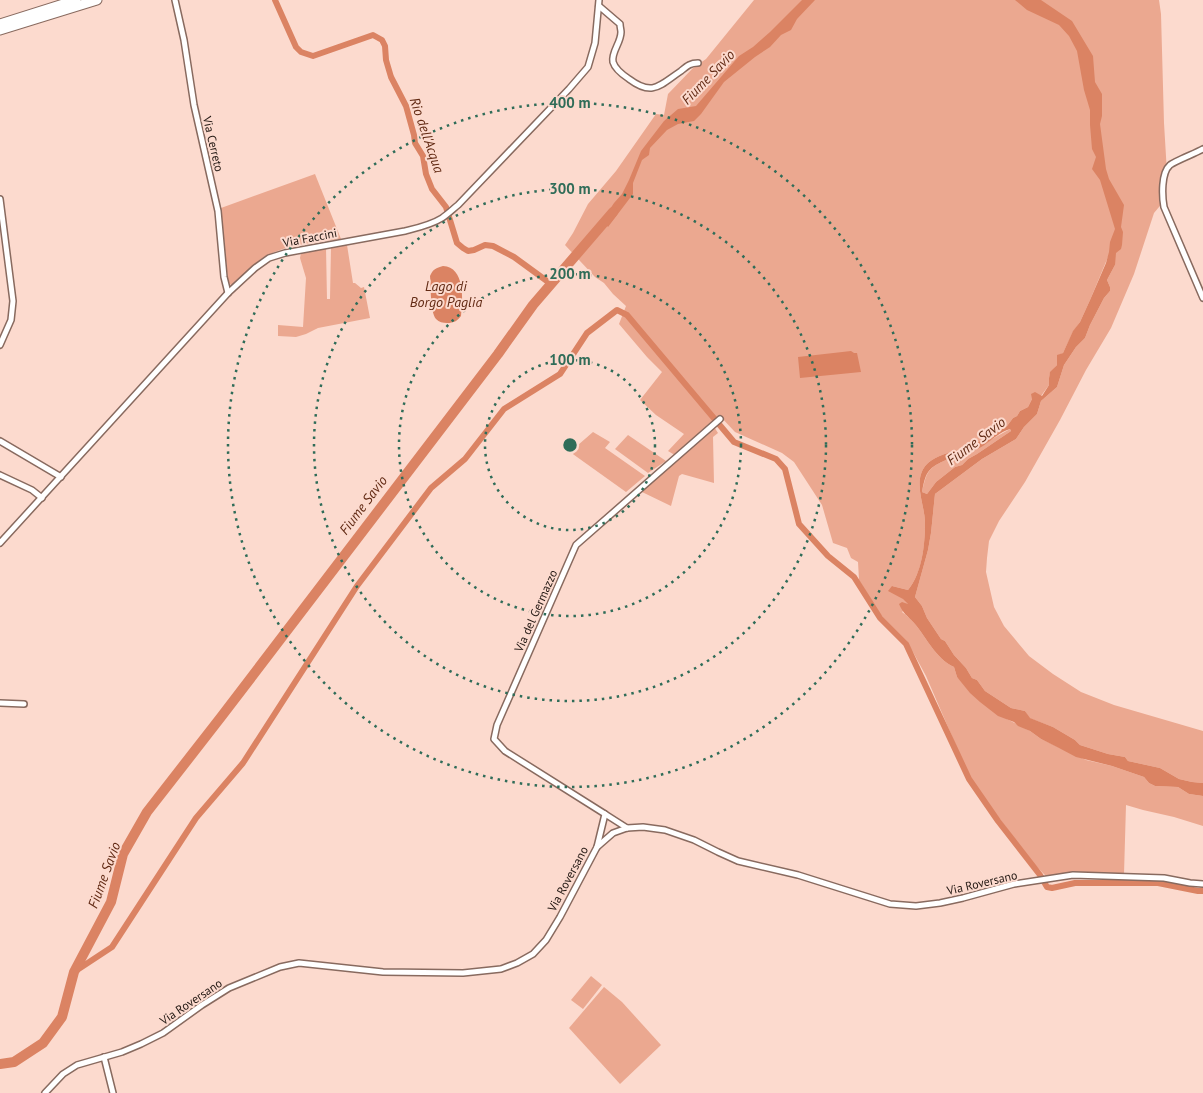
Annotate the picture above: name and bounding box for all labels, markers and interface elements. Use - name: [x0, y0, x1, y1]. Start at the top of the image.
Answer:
- water label: Fiume Savio: [677, 46, 739, 108]
- text: 400 m: [549, 93, 591, 112]
- water label: Rio dell'Acqua: [406, 95, 448, 175]
- street label: Via Cerreto: [200, 114, 227, 173]
- text: 300 m: [549, 179, 591, 198]
- street label: Via Faccini: [281, 225, 338, 250]
- text: 200 m: [549, 264, 591, 283]
- water label: Lago di Borgo Paglia: [410, 277, 483, 311]
- text: 100 m: [549, 350, 591, 369]
- water label: Fiume Savio: [943, 413, 1009, 469]
- centre of rings: [561, 436, 579, 454]
- water label: Fiume Savio: [335, 472, 391, 538]
- street label: Via del Germazzo: [510, 567, 560, 655]
- water label: Fiume Savio: [84, 839, 124, 911]
- street label: Via Roversano: [544, 844, 591, 915]
- street label: Via Roversano: [944, 867, 1019, 898]
- street label: Via Roversano: [156, 975, 225, 1028]

